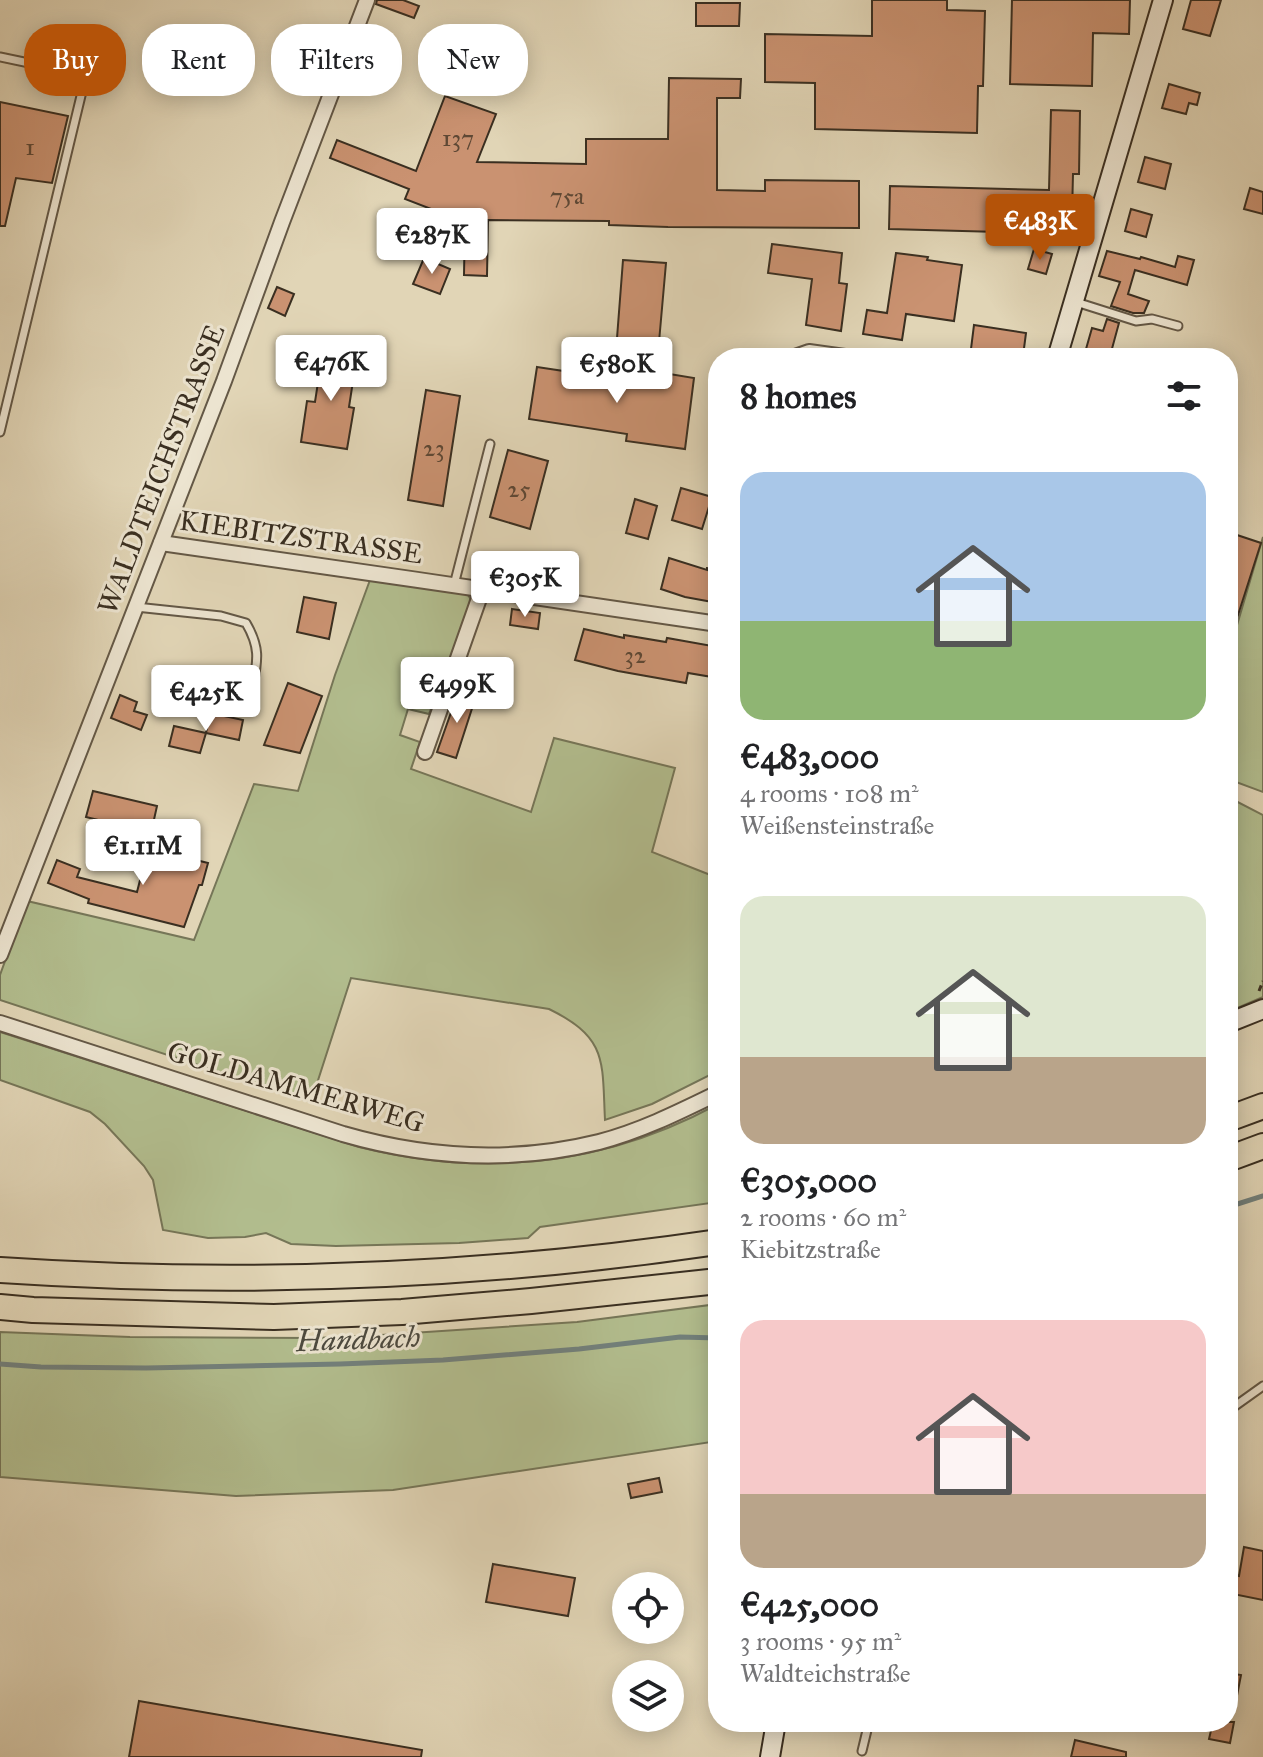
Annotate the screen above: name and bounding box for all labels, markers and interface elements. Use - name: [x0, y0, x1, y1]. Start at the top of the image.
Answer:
- chip: Buy: [24, 24, 126, 96]
- chip: Rent: [142, 24, 255, 96]
- chip: Filters: [271, 24, 402, 96]
- chip: New: [418, 24, 528, 96]
- house number: 137: [442, 123, 474, 153]
- house number: 1: [25, 132, 35, 162]
- house number: 75a: [550, 181, 585, 211]
- pin: €483K: [984, 194, 1096, 262]
- text: €483K: [1004, 204, 1076, 236]
- pin: €287K: [376, 208, 488, 276]
- text: €287K: [395, 218, 469, 250]
- street label: WALDTEICHSTRASSE: [90, 319, 232, 619]
- pin: €476K: [275, 335, 387, 403]
- pin: €580K: [561, 337, 673, 405]
- text: €476K: [294, 345, 368, 377]
- text: €580K: [579, 347, 655, 379]
- icon: filters: [1162, 374, 1206, 418]
- text: 8 homes: [740, 376, 856, 417]
- house number: 23: [423, 433, 445, 463]
- house number: 25: [508, 474, 530, 504]
- street label: KIEBITZSTRASSE: [177, 503, 425, 571]
- icon: home: [901, 524, 1045, 668]
- pin: €305K: [469, 551, 581, 619]
- text: €305K: [489, 561, 561, 593]
- house number: 32: [624, 640, 646, 670]
- pin: €499K: [401, 657, 513, 725]
- pin: €425K: [150, 665, 262, 733]
- text: €499K: [419, 667, 495, 699]
- text: €425K: [169, 675, 243, 707]
- text: €483,000: [740, 736, 879, 777]
- text: 4 rooms · 108 m²: [740, 777, 919, 809]
- text: Weißensteinstraße: [740, 809, 934, 841]
- pin: €1.11M: [78, 819, 208, 887]
- text: €1.11M: [104, 829, 182, 861]
- icon: home: [901, 948, 1045, 1092]
- street label: GOLDAMMERWEG: [163, 1034, 429, 1140]
- text: €305,000: [740, 1160, 877, 1201]
- text: 2 rooms · 60 m²: [740, 1201, 906, 1233]
- text: Kiebitzstraße: [740, 1233, 881, 1265]
- water label: Handbach: [294, 1319, 421, 1359]
- icon: home: [901, 1372, 1045, 1516]
- map controls: [612, 1572, 684, 1732]
- button: locate: [612, 1572, 684, 1644]
- text: €425,000: [740, 1584, 879, 1625]
- text: 3 rooms · 95 m²: [740, 1625, 901, 1657]
- text: Waldteichstraße: [740, 1657, 911, 1689]
- button: layers: [612, 1660, 684, 1732]

